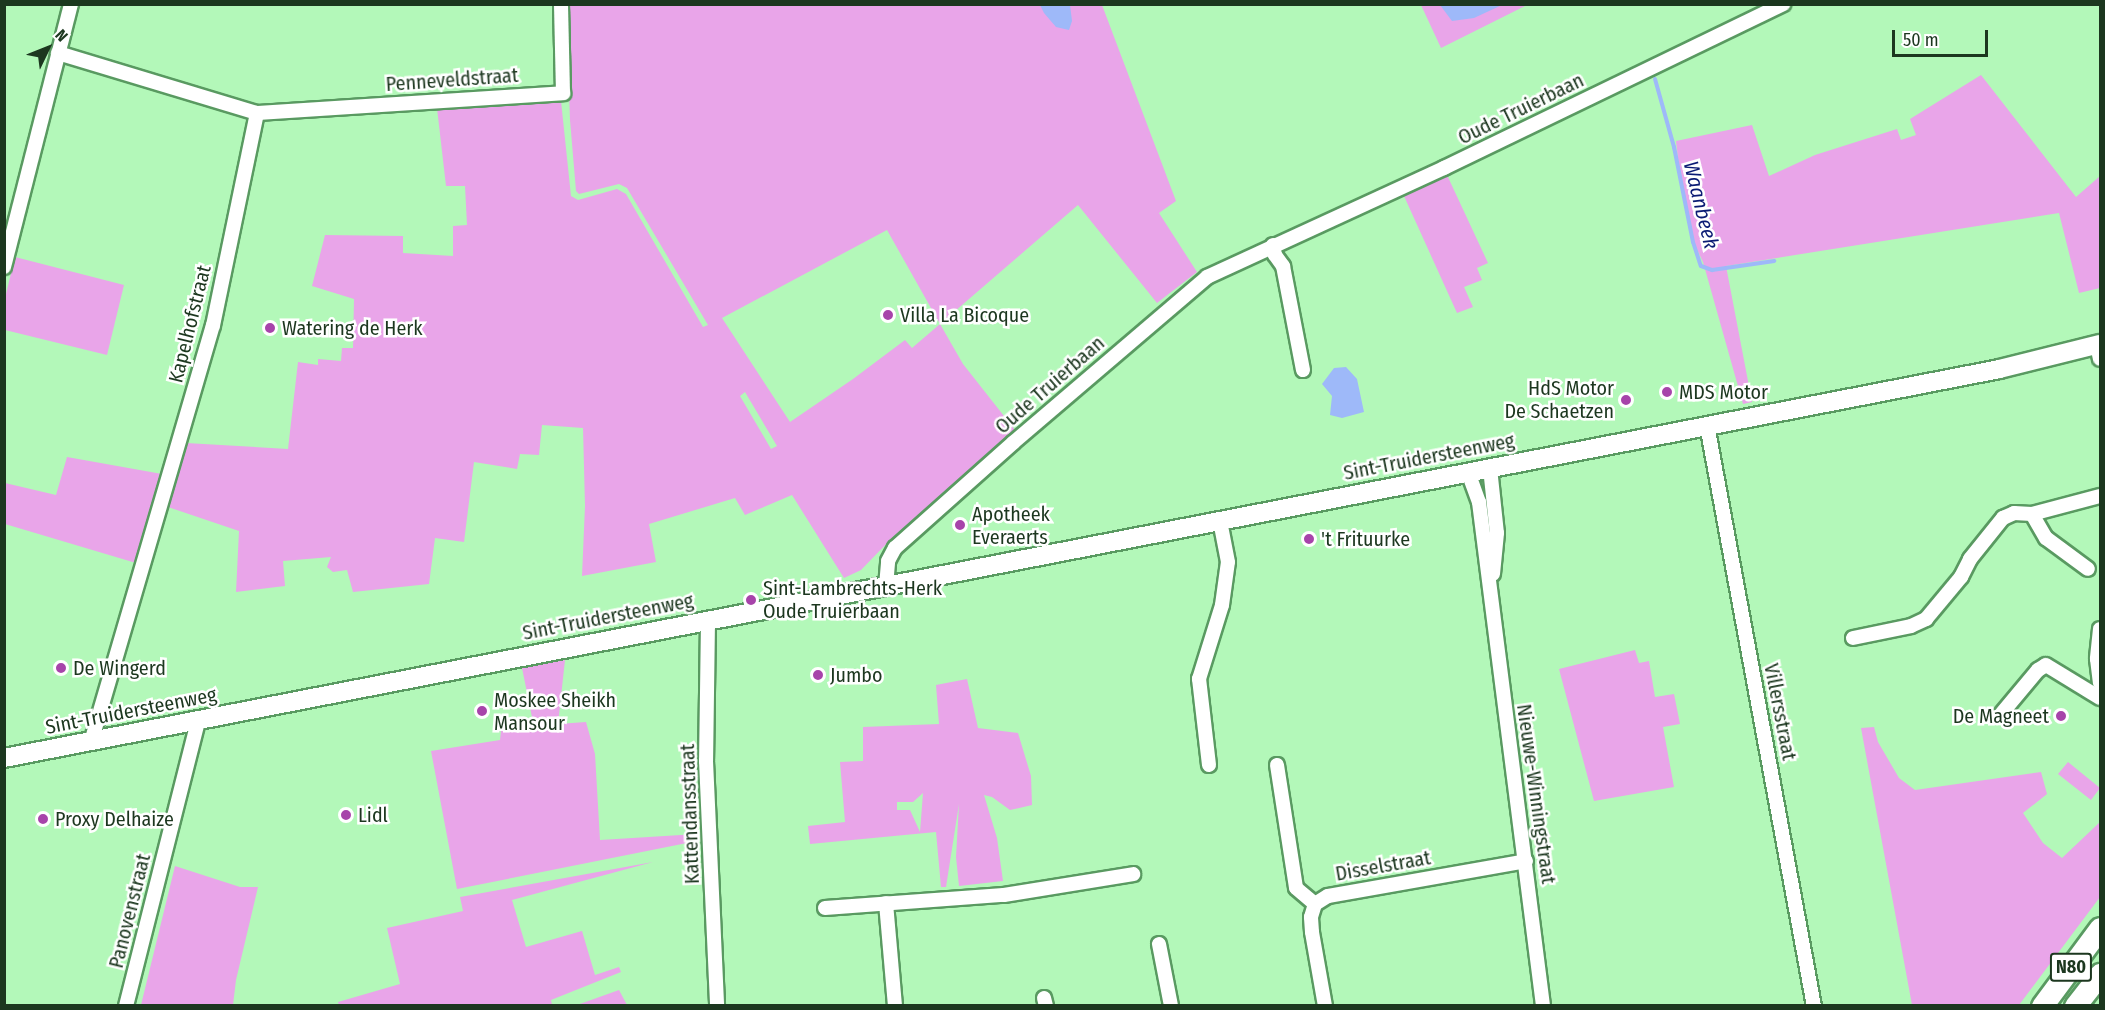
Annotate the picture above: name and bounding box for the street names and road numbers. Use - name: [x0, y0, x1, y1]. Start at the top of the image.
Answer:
- street label: Penneveldstraat: [385, 63, 519, 97]
- street label: Oude Truierbaan: [1454, 68, 1588, 150]
- street label: Kapelhofstraat: [164, 263, 216, 385]
- street label: Oude Truierbaan: [990, 331, 1110, 439]
- street label: Sint-Truidersteenweg: [1342, 429, 1516, 485]
- street label: Sint-Truidersteenweg: [521, 589, 695, 645]
- street label: Villersstraat: [1759, 662, 1801, 762]
- street label: Sint-Truidersteenweg: [44, 683, 218, 739]
- street label: Nieuwe-Winningstraat: [1512, 703, 1560, 885]
- street label: Kattendansstraat: [676, 743, 704, 885]
- street label: Disselstraat: [1334, 846, 1432, 886]
- street label: Panovenstraat: [104, 851, 156, 971]
- road number: N80: [2048, 952, 2094, 982]

